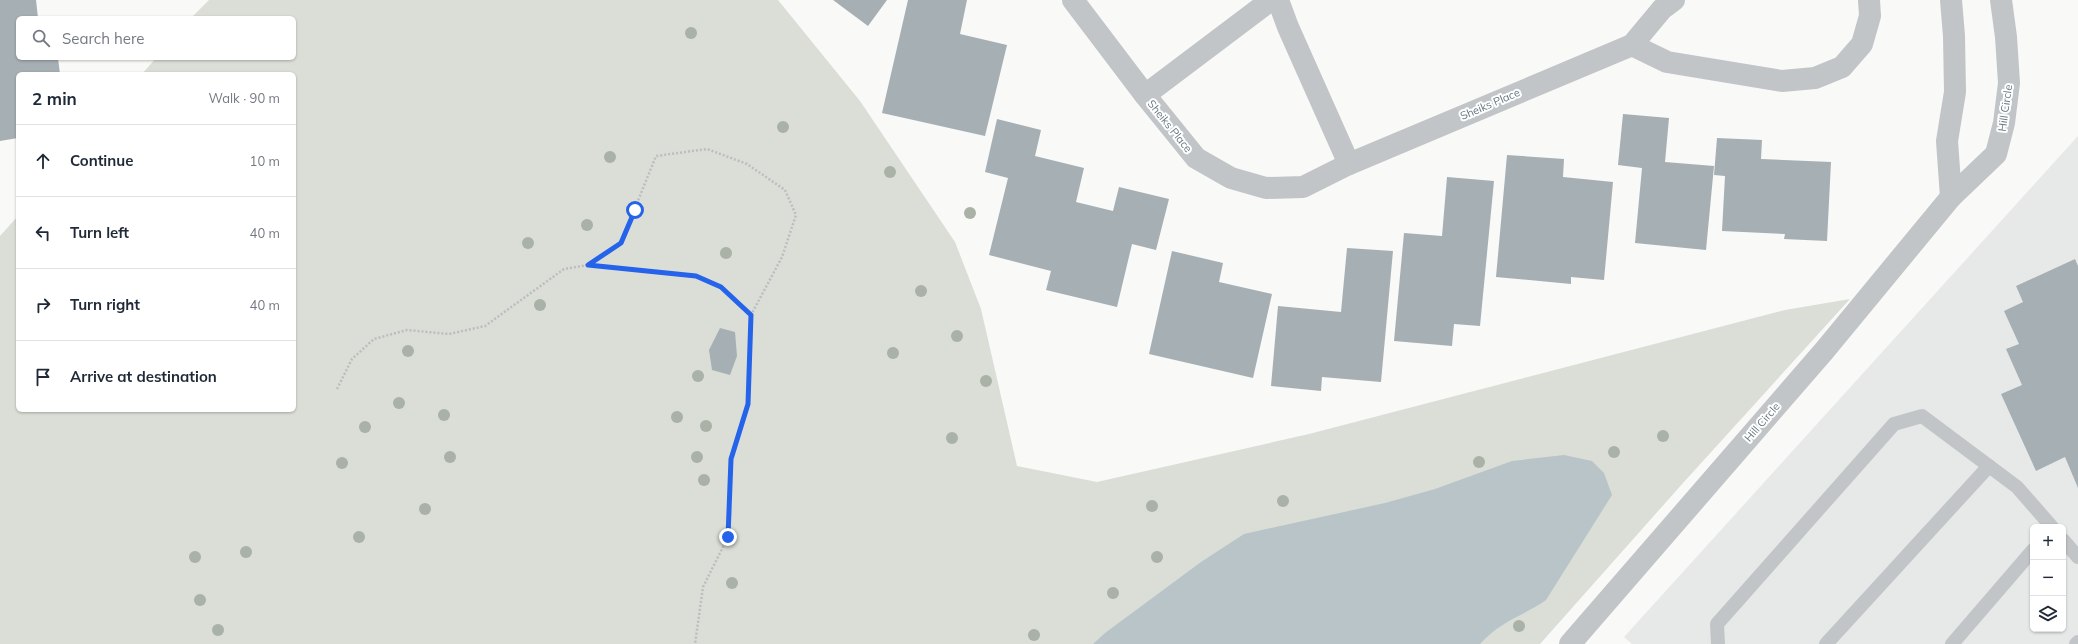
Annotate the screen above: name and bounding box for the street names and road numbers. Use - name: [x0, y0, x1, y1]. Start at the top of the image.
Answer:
- street label: Hill Circle: [1995, 84, 2015, 132]
- street label: Sheiks Place: [1458, 85, 1522, 123]
- street label: Sheiks Place: [1145, 97, 1195, 155]
- street label: Hill Circle: [1741, 400, 1783, 444]

